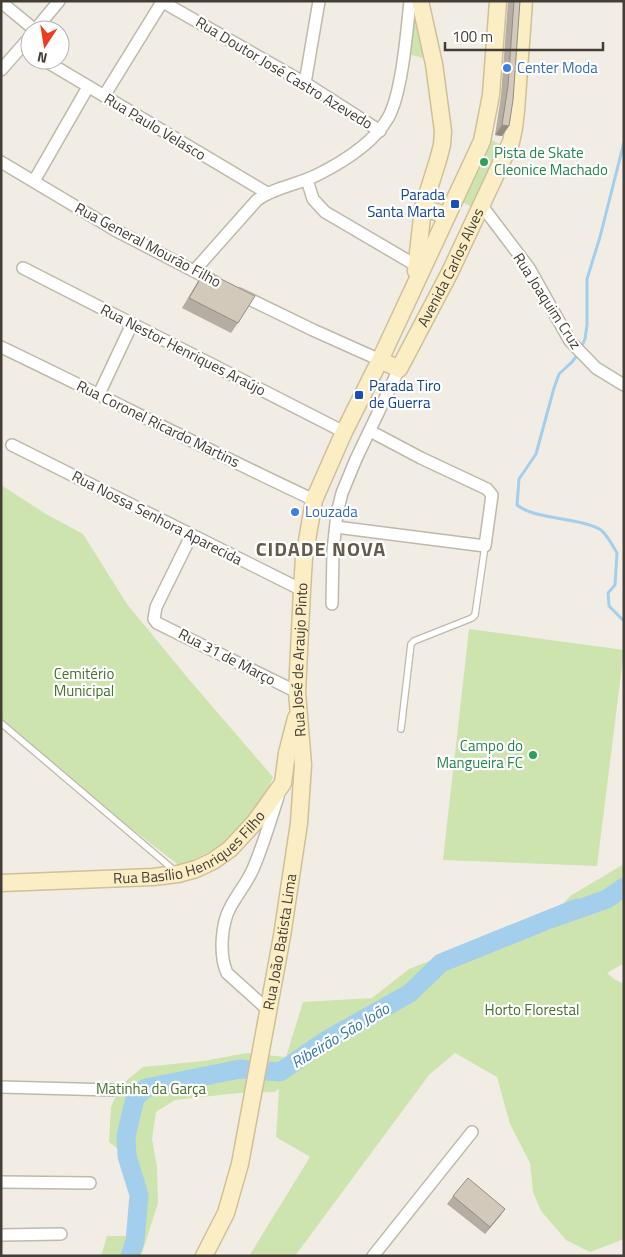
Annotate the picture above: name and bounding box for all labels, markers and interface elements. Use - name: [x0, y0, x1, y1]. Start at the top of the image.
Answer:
- street label: Rua Doutor José Castro Azevedo: [191, 10, 377, 135]
- north arrow: [20, 20, 70, 70]
- scale bar: [445, 20, 602, 52]
- text: 100 m: [452, 25, 493, 48]
- text: N: [35, 47, 49, 69]
- place label: Center Moda: [517, 56, 598, 79]
- marker: Center Moda: [501, 62, 513, 74]
- street label: Rua Paulo Velasco: [100, 87, 211, 166]
- place label: Pista de Skate Cleonice Machado: [494, 141, 608, 181]
- marker: Pista de Skate Cleonice Machado: [478, 156, 490, 168]
- place label: Parada Santa Marta: [367, 183, 445, 223]
- street label: Rua General Mourão Filho: [71, 196, 226, 293]
- marker: Parada Santa Marta: [449, 198, 461, 210]
- street label: Avenida Carlos Alves: [411, 204, 489, 331]
- street label: Rua Joaquim Cruz: [508, 248, 587, 354]
- street label: Rua Nestor Henriques Araújo: [96, 298, 270, 401]
- street label: Rua Coronel Ricardo Martins: [73, 374, 244, 473]
- place label: Parada Tiro de Guerra: [369, 374, 441, 414]
- marker: Parada Tiro de Guerra: [353, 389, 365, 401]
- street label: Rua Nossa Senhora Aparecida: [68, 464, 247, 571]
- place label: Louzada: [305, 500, 358, 523]
- marker: Louzada: [289, 506, 301, 518]
- district label: CIDADE NOVA: [256, 533, 386, 564]
- street label: Rua José de Araujo Pinto: [285, 582, 313, 738]
- street label: Rua 31 de Março: [175, 622, 280, 691]
- park label: Cemitério Municipal: [54, 662, 114, 702]
- place label: Campo do Mangueira FC: [436, 734, 523, 774]
- marker: Campo do Mangueira FC: [527, 749, 539, 761]
- street label: Rua Basílio Henriques Filho: [113, 806, 271, 890]
- street label: Rua João Batista Lima: [257, 872, 302, 1012]
- water label: Ribeirão São João: [286, 996, 395, 1074]
- park label: Horto Florestal: [485, 998, 579, 1021]
- park label: Matinha da Garça: [96, 1077, 207, 1100]

